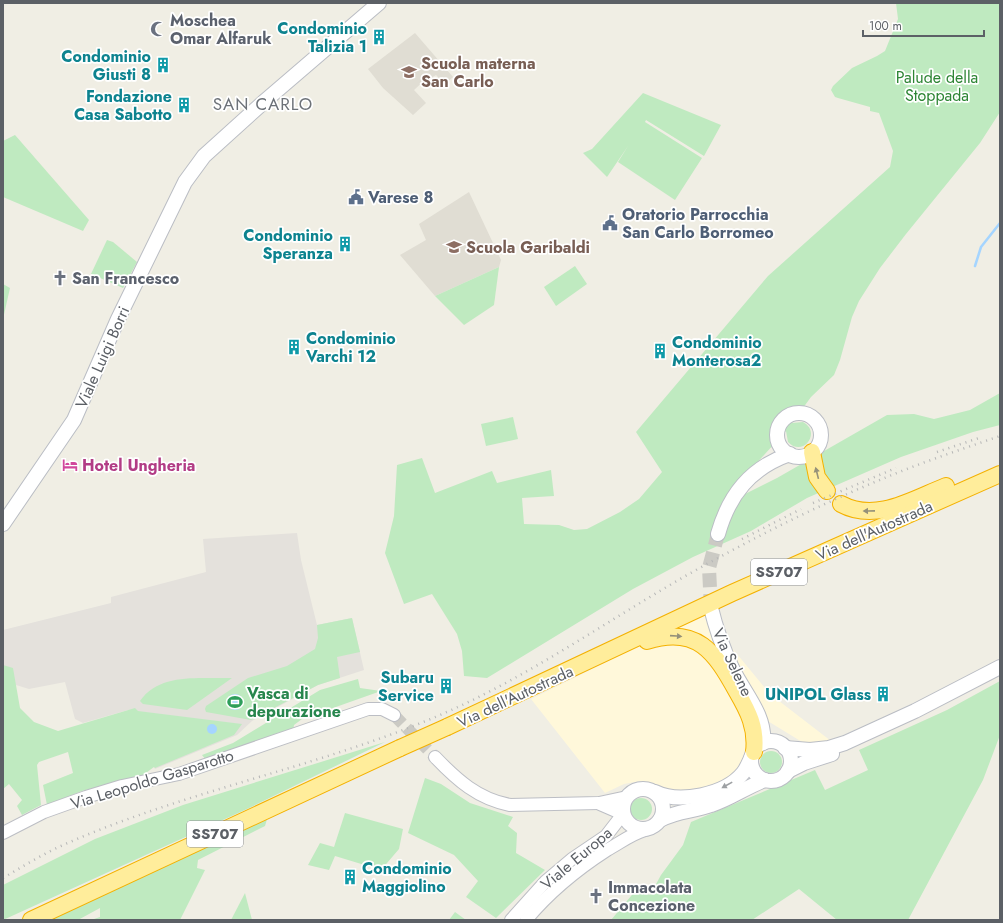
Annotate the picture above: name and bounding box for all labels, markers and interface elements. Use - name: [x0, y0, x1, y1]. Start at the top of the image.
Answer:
- place label: Moschea Omar Alfaruk: [170, 9, 272, 50]
- scale bar: [863, 12, 984, 38]
- place label: Condominio Talizia 1: [277, 17, 367, 58]
- text: 100 m: [869, 17, 902, 35]
- mosque icon: Moschea Omar Alfaruk: [149, 20, 167, 38]
- building icon: Condominio Talizia 1: [370, 28, 388, 46]
- place label: Condominio Giusti 8: [61, 45, 151, 86]
- place label: Scuola materna San Carlo: [421, 52, 536, 93]
- building icon: Condominio Giusti 8: [154, 56, 172, 74]
- school or university icon: Scuola materna San Carlo: [400, 63, 418, 81]
- park label: Palude della Stoppada: [896, 66, 978, 107]
- place label: Fondazione Casa Sabotto: [74, 85, 172, 126]
- district label: SAN CARLO: [213, 92, 313, 116]
- building icon: Fondazione Casa Sabotto: [175, 96, 193, 114]
- place label: Varese 8: [367, 186, 434, 209]
- public building icon: Varese 8: [347, 188, 365, 206]
- place label: Oratorio Parrocchia San Carlo Borromeo: [622, 203, 774, 244]
- public building icon: Oratorio Parrocchia San Carlo Borromeo: [601, 214, 619, 232]
- place label: Condominio Speranza: [243, 224, 333, 265]
- building icon: Condominio Speranza: [336, 235, 354, 253]
- place label: Scuola Garibaldi: [466, 236, 590, 259]
- school or university icon: Scuola Garibaldi: [445, 238, 463, 256]
- place label: San Francesco: [72, 267, 179, 290]
- church icon: San Francesco: [51, 269, 69, 287]
- street label: Viale Luigi Borri: [70, 303, 135, 412]
- place label: Condominio Varchi 12: [305, 327, 396, 368]
- place label: Condominio Monterosa2: [672, 331, 762, 372]
- building icon: Condominio Varchi 12: [285, 338, 303, 356]
- building icon: Condominio Monterosa2: [651, 342, 669, 360]
- place label: Hotel Ungheria: [82, 454, 195, 477]
- hotel icon: Hotel Ungheria: [61, 456, 79, 474]
- one-way arrow: [813, 467, 819, 479]
- street label: Via dell'Autostrada: [812, 494, 936, 567]
- one-way arrow: [862, 508, 875, 514]
- road number: SS707: [751, 559, 807, 585]
- street label: Via Selene: [707, 624, 758, 700]
- one-way arrow: [670, 633, 682, 640]
- street label: Via dell'Autostrada: [453, 659, 577, 733]
- place label: Subaru Service: [378, 666, 434, 707]
- building icon: Subaru Service: [437, 677, 455, 695]
- place label: Vasca di depurazione: [246, 682, 341, 723]
- place label: UNIPOL Glass: [765, 683, 871, 706]
- building icon: UNIPOL Glass: [874, 685, 892, 703]
- sports icon: Vasca di depurazione: [226, 693, 244, 711]
- street label: Via Leopoldo Gasparotto: [68, 744, 237, 815]
- one-way arrow: [721, 781, 733, 788]
- road number: SS707: [187, 821, 243, 847]
- street label: Viale Europa: [536, 822, 617, 895]
- place label: Condominio Maggiolino: [362, 857, 452, 898]
- building icon: Condominio Maggiolino: [341, 868, 359, 886]
- place label: Immacolata Concezione: [608, 876, 695, 917]
- church icon: Immacolata Concezione: [587, 887, 605, 905]

